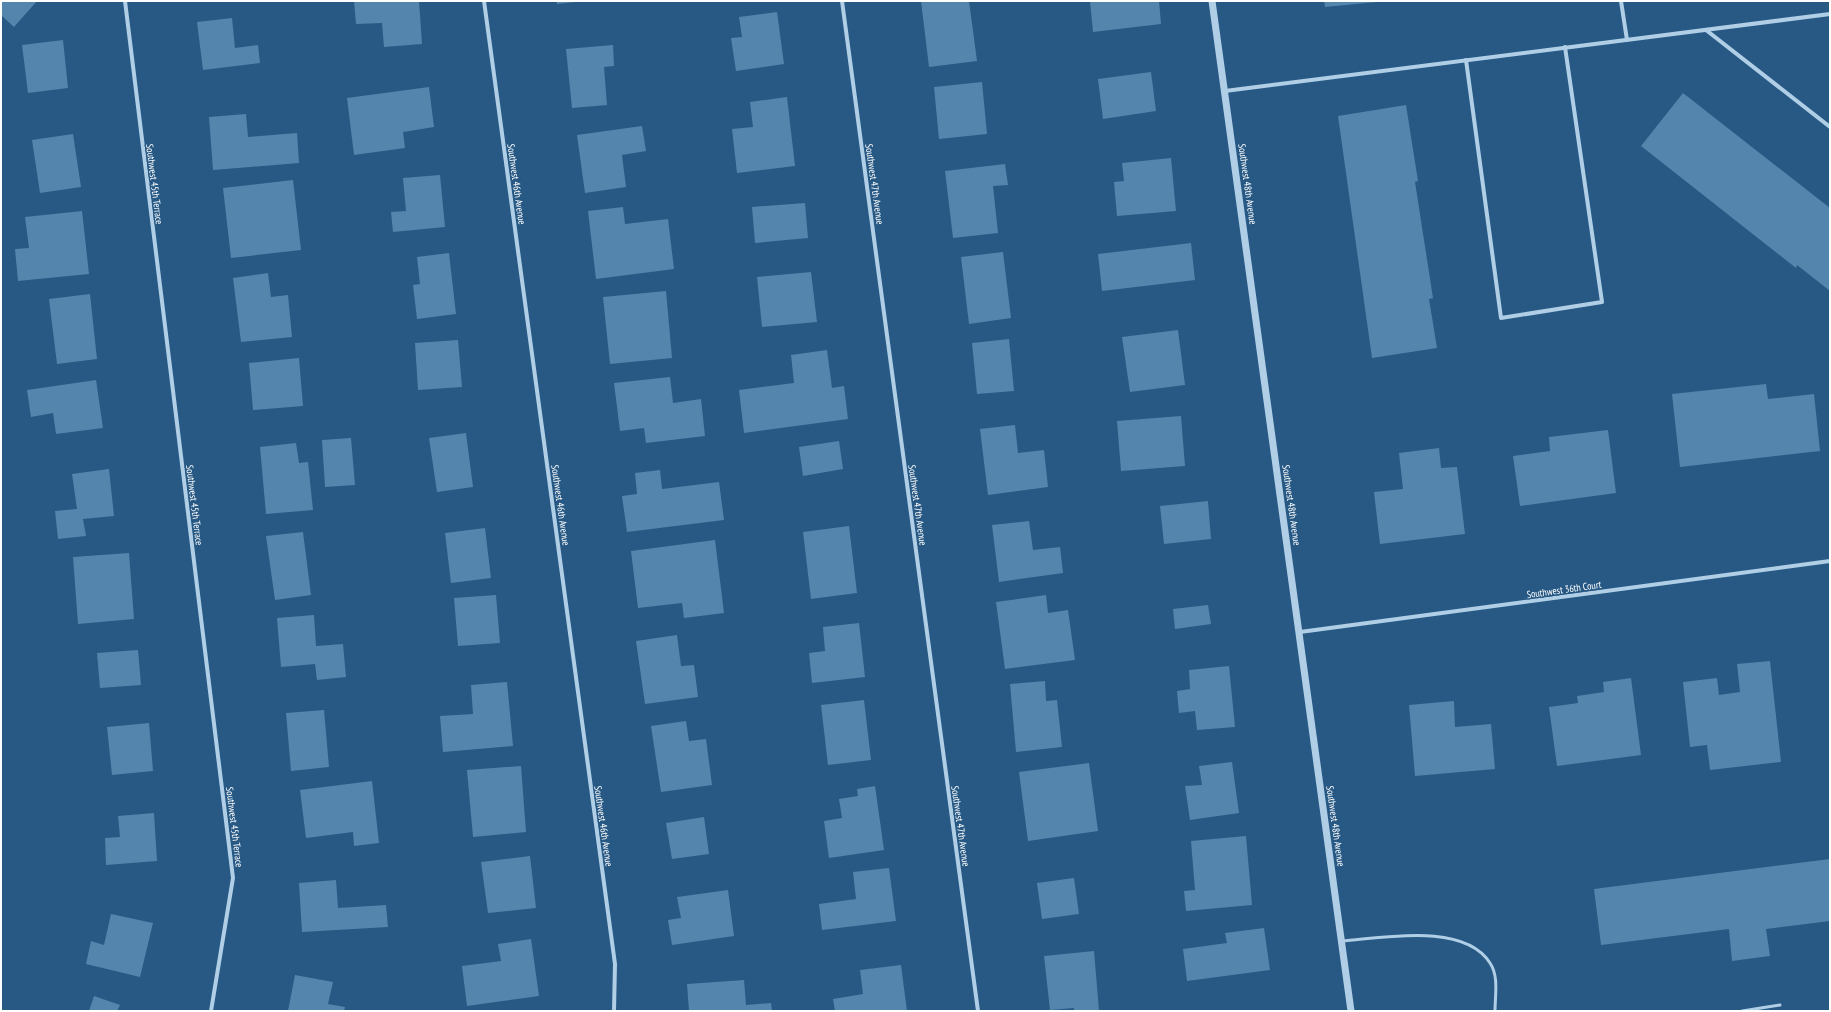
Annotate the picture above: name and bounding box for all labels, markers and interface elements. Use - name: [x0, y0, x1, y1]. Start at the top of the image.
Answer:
- street label: Southwest 45th Terrace: [143, 143, 166, 225]
- street label: Southwest 46th Avenue: [504, 143, 529, 225]
- street label: Southwest 47th Avenue: [862, 143, 887, 225]
- street label: Southwest 48th Avenue: [1235, 143, 1260, 225]
- street label: Southwest 45th Terrace: [183, 464, 206, 546]
- street label: Southwest 46th Avenue: [548, 464, 573, 546]
- street label: Southwest 47th Avenue: [905, 464, 930, 546]
- street label: Southwest 48th Avenue: [1279, 464, 1304, 546]
- street label: Southwest 36th Court: [1526, 578, 1602, 601]
- street label: Southwest 46th Avenue: [591, 785, 616, 867]
- street label: Southwest 47th Avenue: [948, 785, 973, 867]
- street label: Southwest 48th Avenue: [1323, 785, 1348, 867]
- street label: Southwest 45th Terrace: [223, 786, 246, 868]

